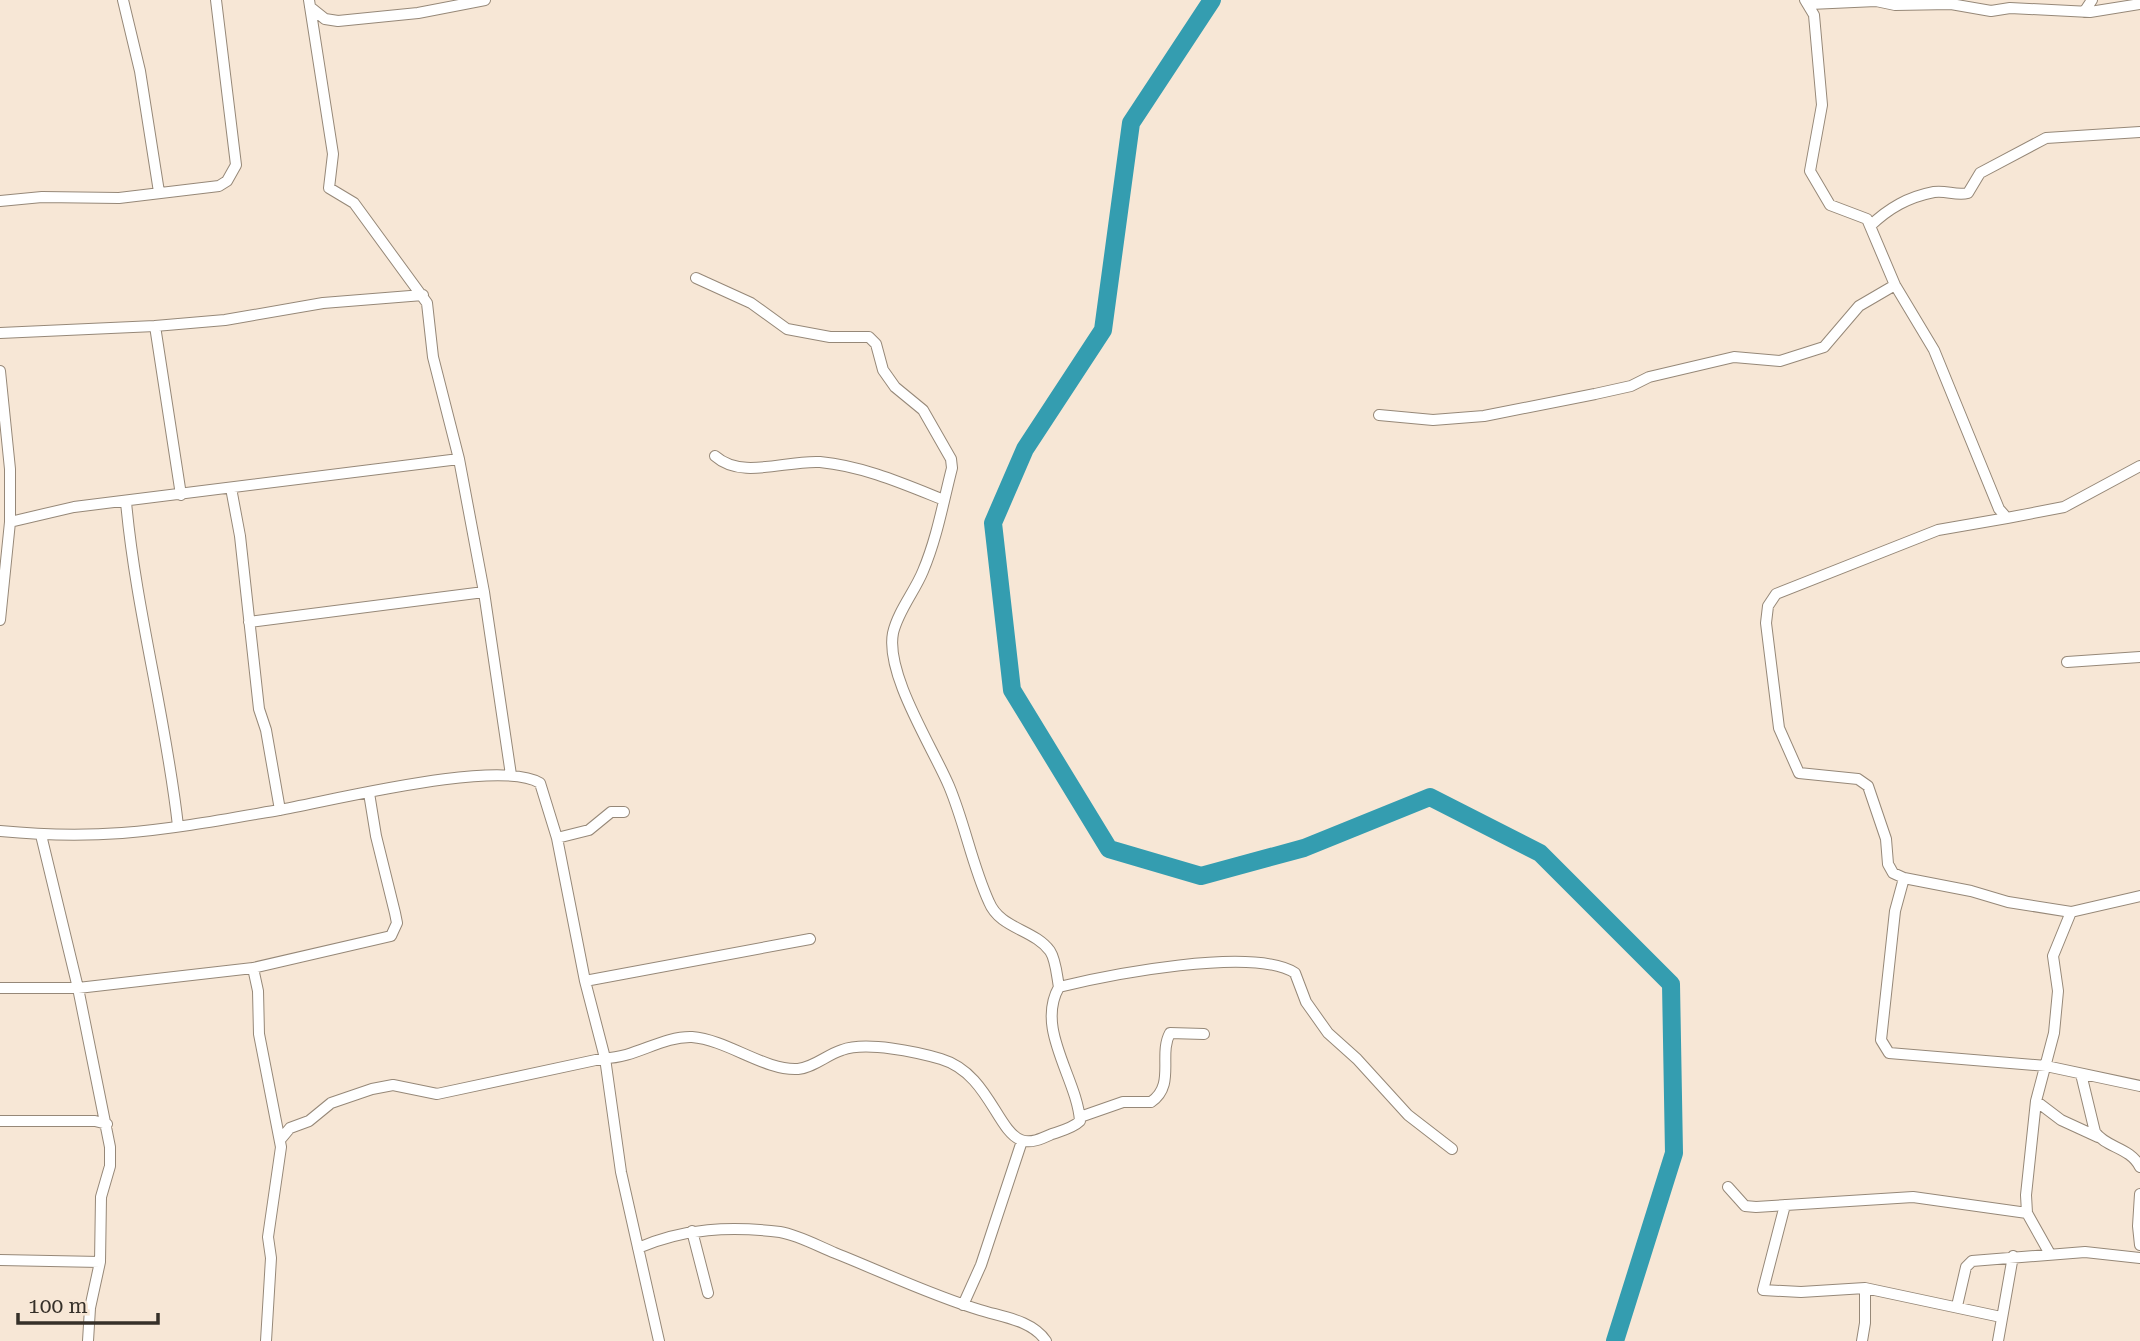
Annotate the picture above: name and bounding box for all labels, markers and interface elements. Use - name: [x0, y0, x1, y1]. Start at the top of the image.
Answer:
- scale bar: [18, 1282, 158, 1326]
- text: 100 m: [28, 1294, 88, 1318]

